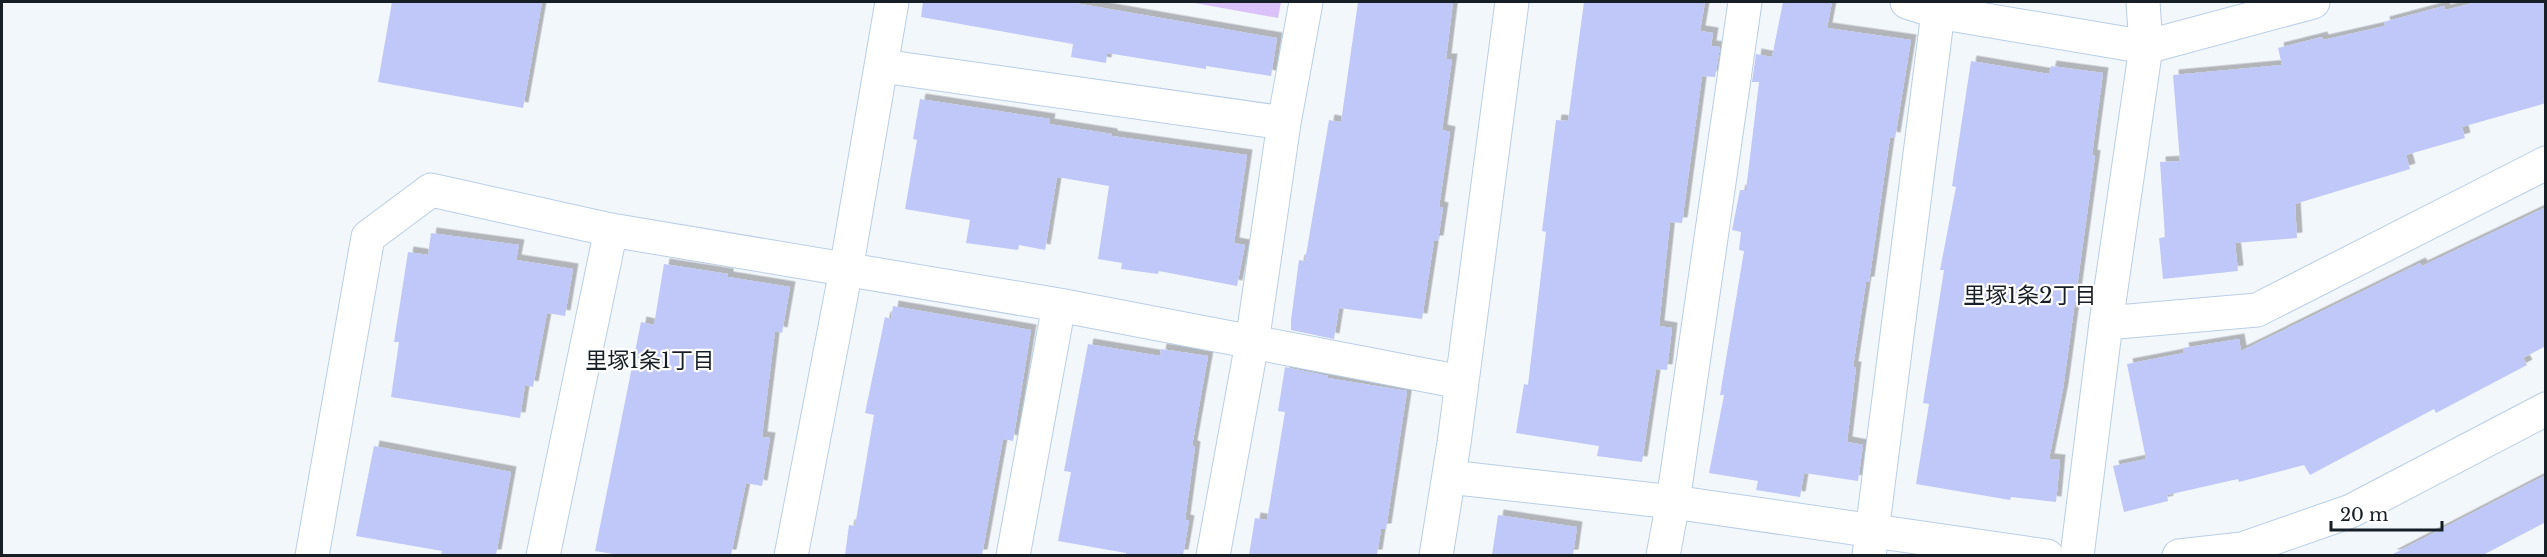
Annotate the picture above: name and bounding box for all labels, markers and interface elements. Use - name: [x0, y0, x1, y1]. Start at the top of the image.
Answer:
- district label: 里塚1条2丁目: [1963, 282, 2097, 309]
- district label: 里塚1条1丁目: [585, 347, 715, 374]
- scale bar: [2331, 494, 2442, 532]
- text: 20 m: [2340, 504, 2388, 526]

